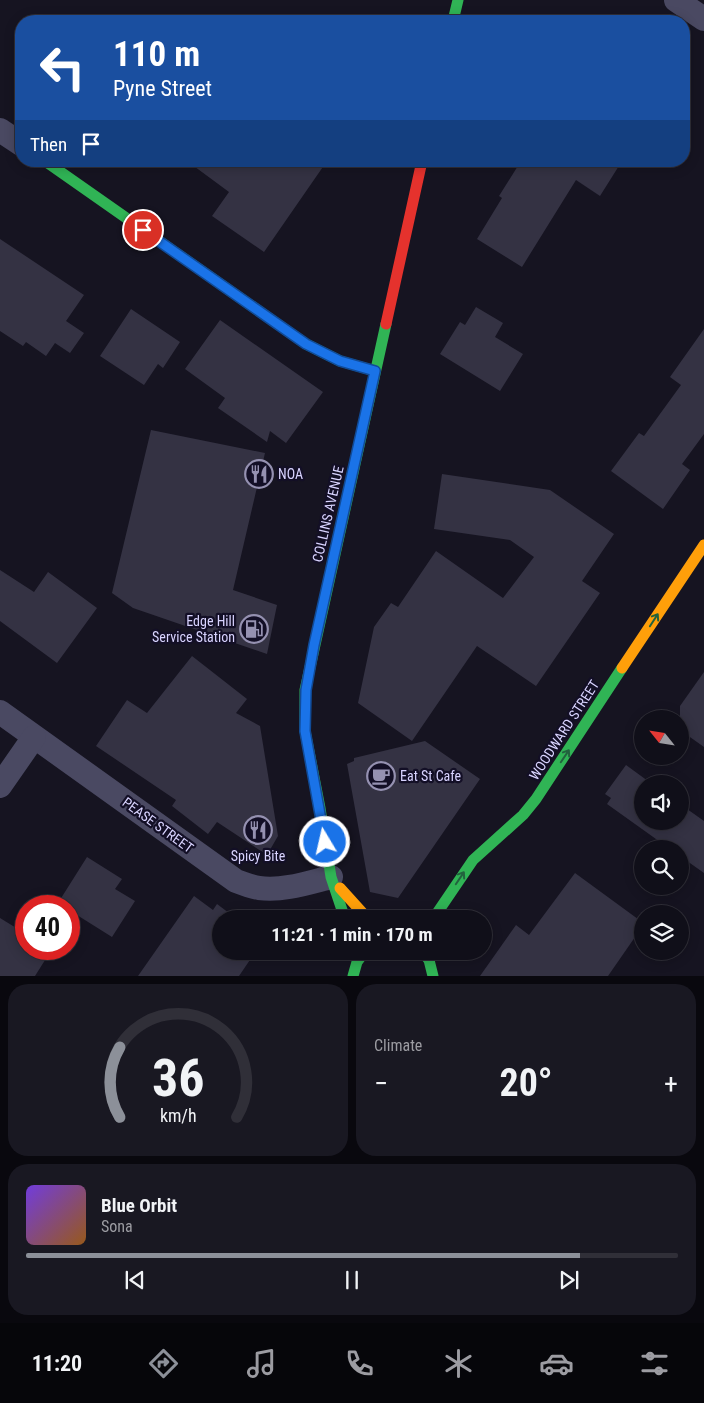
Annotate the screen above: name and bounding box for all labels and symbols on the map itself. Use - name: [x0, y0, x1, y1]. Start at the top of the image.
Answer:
- pin: [122, 209, 164, 251]
- restaurant icon: NOA: [244, 459, 274, 489]
- street label: COLLINS AVENUE: [309, 464, 347, 564]
- place label: NOA: [278, 466, 303, 482]
- place label: Edge Hill Service Station: [152, 613, 235, 645]
- one-way arrow: [649, 613, 659, 627]
- fuel station icon: Edge Hill Service Station: [239, 614, 269, 644]
- street label: WOODWARD STREET: [526, 677, 602, 783]
- north arrow: [634, 710, 689, 765]
- one-way arrow: [560, 749, 570, 763]
- cafe icon: Eat St Cafe: [366, 761, 396, 791]
- place label: Eat St Cafe: [400, 768, 462, 784]
- street label: PEASE STREET: [120, 794, 196, 856]
- restaurant icon: Spicy Bite: [243, 815, 273, 845]
- position arrow: [298, 815, 350, 867]
- place label: Spicy Bite: [231, 848, 286, 864]
- one-way arrow: [455, 872, 465, 886]
- speed limit sign: 40: [15, 895, 80, 960]

